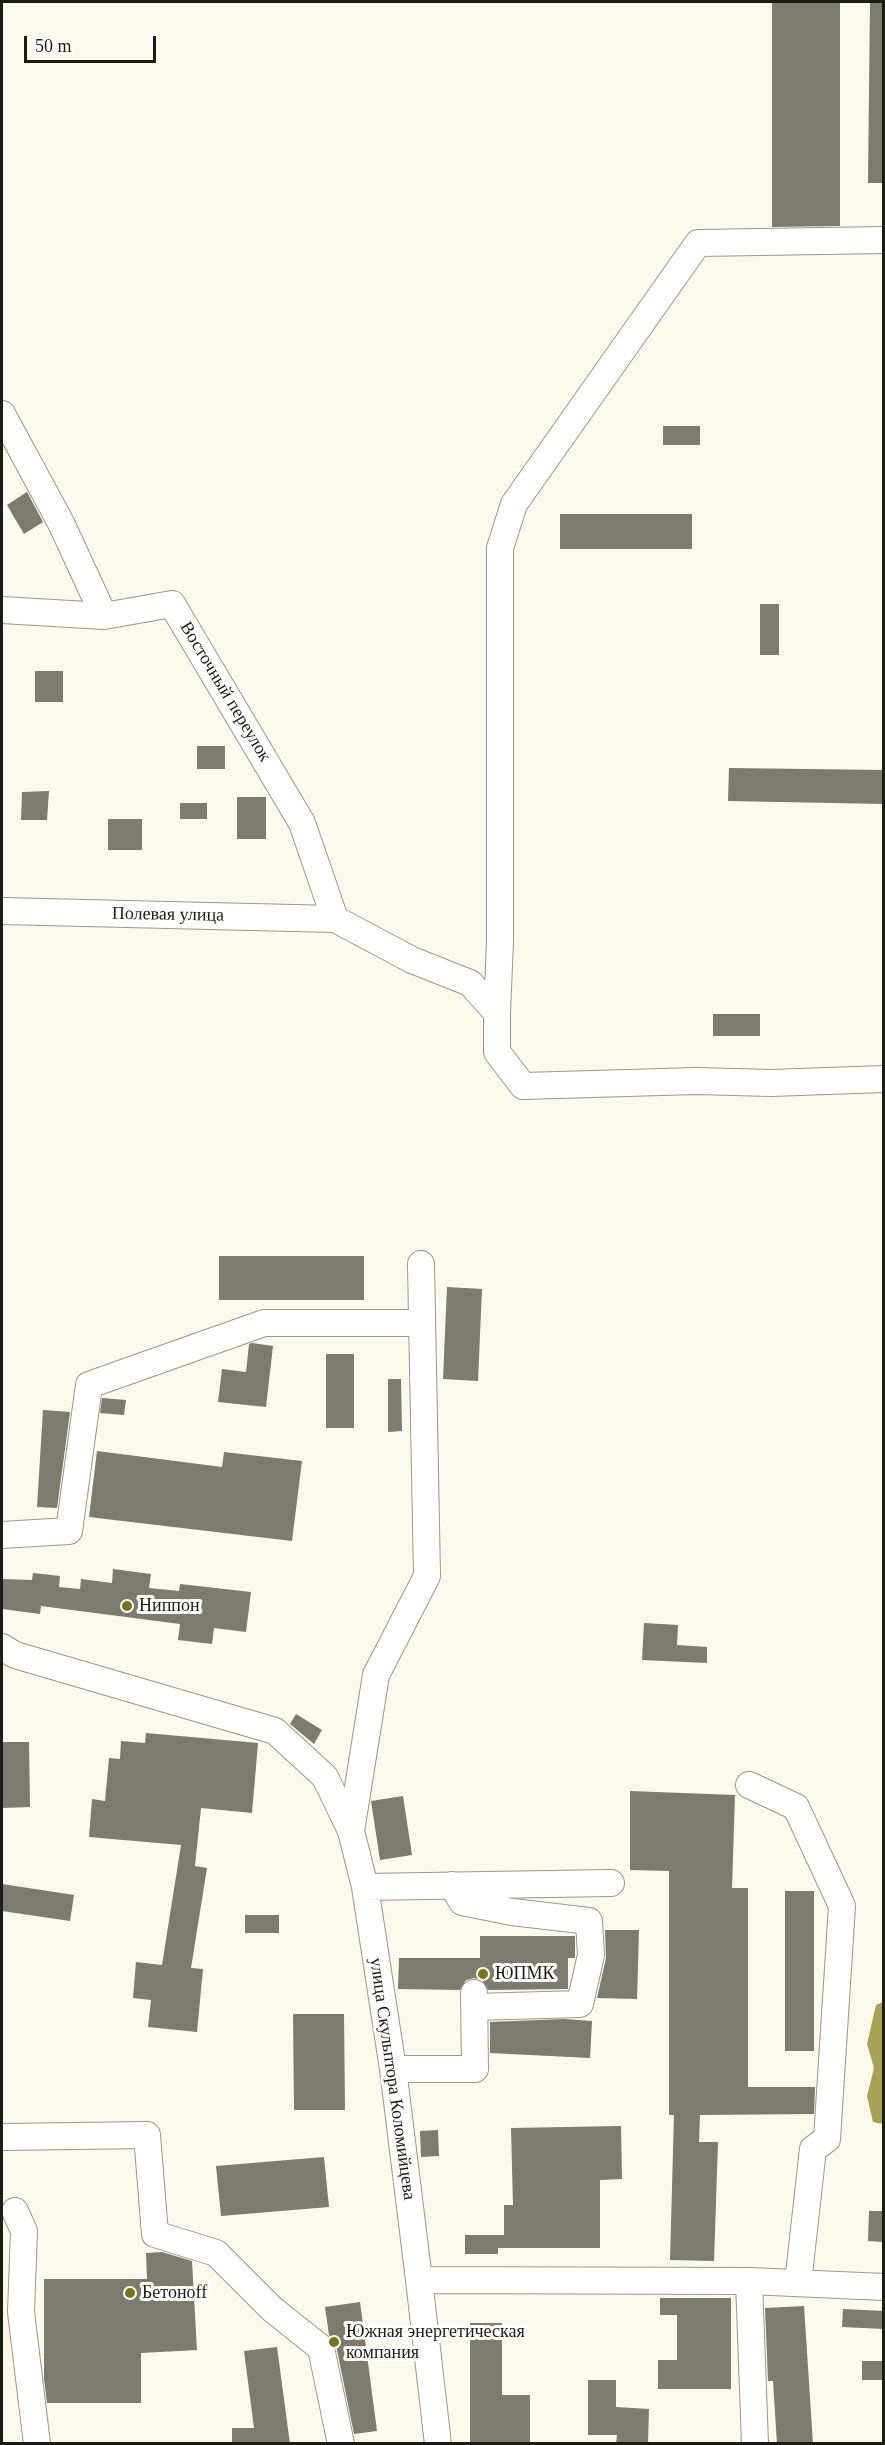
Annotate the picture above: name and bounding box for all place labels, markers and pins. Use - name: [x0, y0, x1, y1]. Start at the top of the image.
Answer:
- place label: Ниппон: [139, 1595, 200, 1617]
- marker: Ниппон: [120, 1599, 134, 1613]
- place label: ЮПМК: [495, 1963, 555, 1985]
- marker: ЮПМК: [476, 1967, 490, 1981]
- place label: Бетонoff: [142, 2282, 207, 2304]
- marker: Бетонoff: [123, 2286, 137, 2300]
- place label: Южная энергетическая компания: [346, 2321, 525, 2364]
- marker: Южная энергетическая компания: [327, 2335, 341, 2349]

